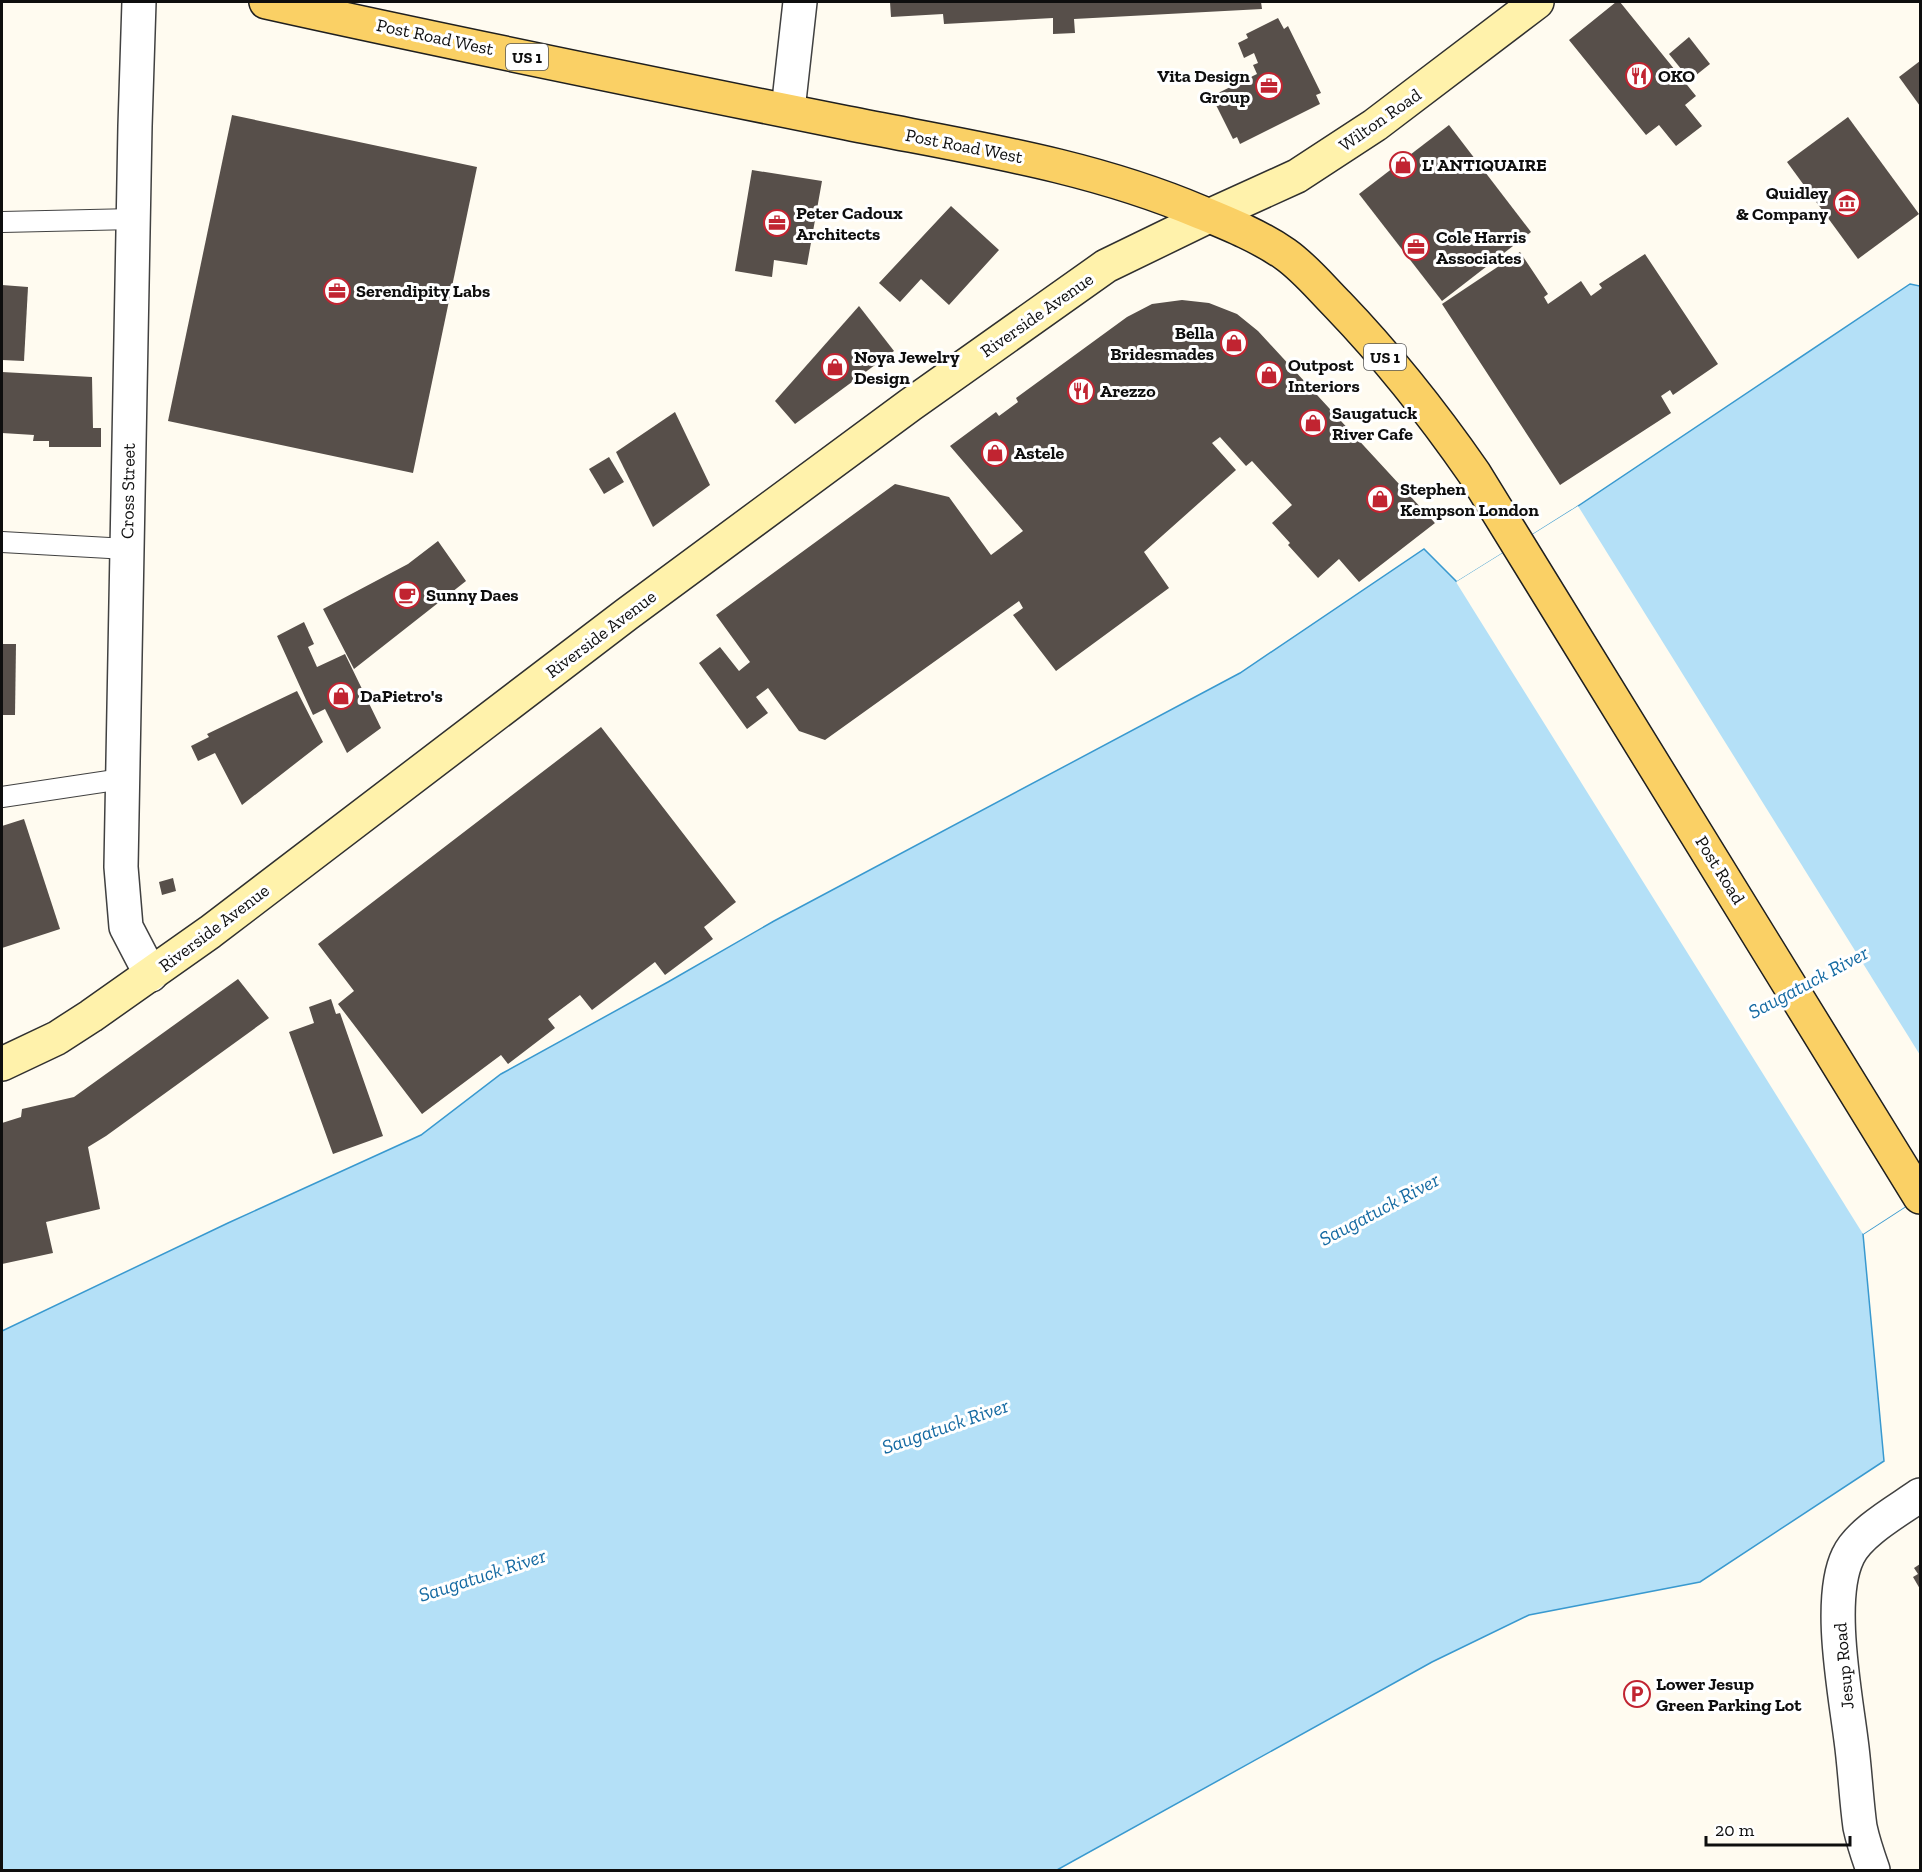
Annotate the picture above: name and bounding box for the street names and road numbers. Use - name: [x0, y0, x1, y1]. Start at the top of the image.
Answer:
- street label: Post Road West: [375, 14, 496, 60]
- road number: US 1: [506, 44, 548, 70]
- street label: Wilton Road: [1335, 84, 1425, 156]
- street label: Post Road West: [903, 124, 1025, 168]
- street label: Riverside Avenue: [976, 268, 1098, 362]
- road number: US 1: [1364, 344, 1406, 370]
- street label: Cross Street: [116, 443, 140, 539]
- street label: Riverside Avenue: [541, 585, 661, 683]
- street label: Post Road: [1690, 832, 1750, 908]
- street label: Riverside Avenue: [154, 879, 274, 977]
- street label: Jesup Road: [1829, 1622, 1859, 1710]

